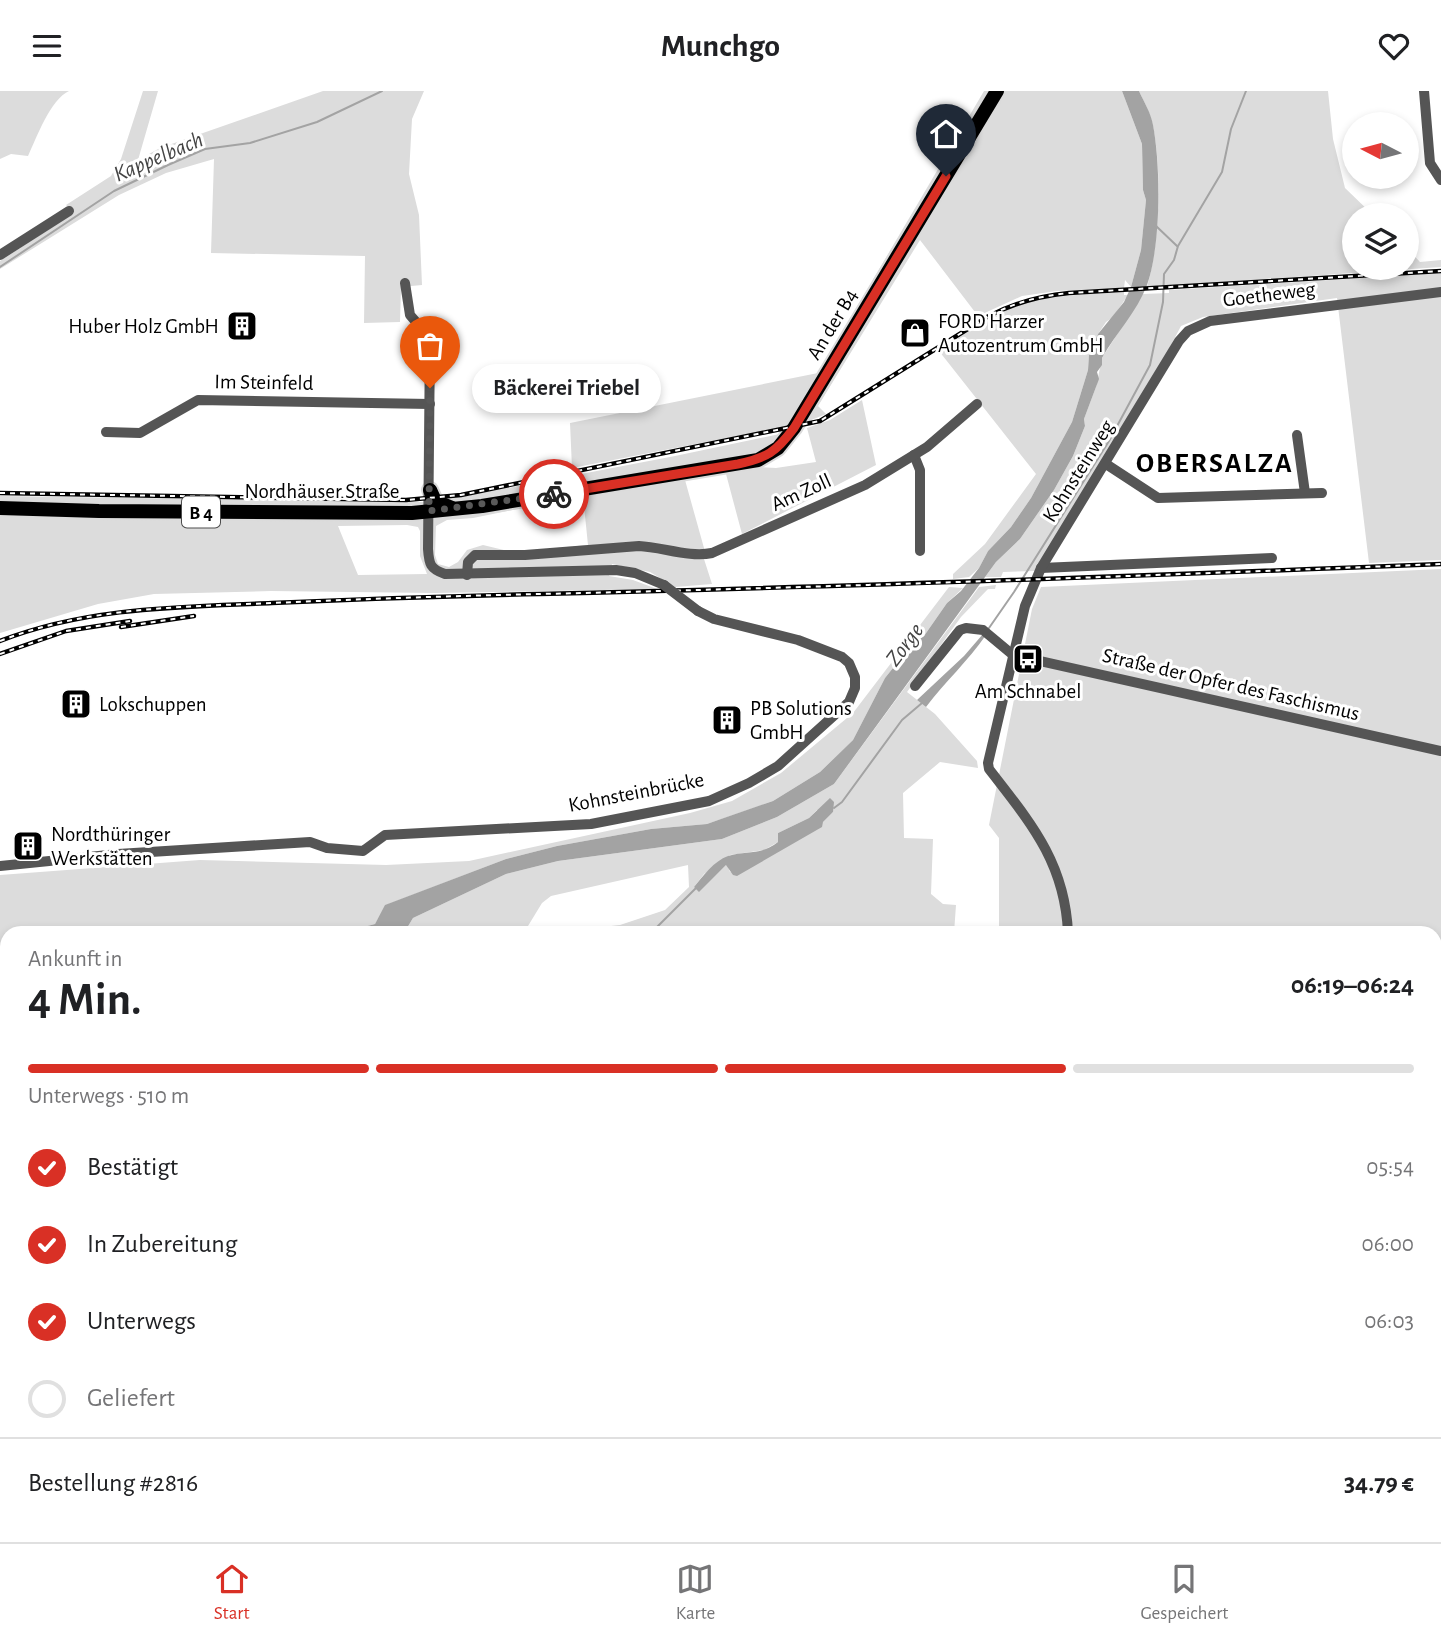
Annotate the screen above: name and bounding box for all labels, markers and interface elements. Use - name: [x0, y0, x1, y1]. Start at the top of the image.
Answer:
- icon: menu: [28, 27, 66, 65]
- icon: heart: [1375, 27, 1413, 65]
- text: Munchgo: [661, 30, 780, 62]
- pin: [916, 104, 976, 176]
- north arrow: [1342, 112, 1419, 189]
- map controls: [1342, 112, 1419, 280]
- icon: home: [927, 115, 965, 153]
- water label: Kappelbach: [110, 128, 207, 186]
- button: layers: [1342, 203, 1419, 280]
- street label: Goetheweg: [1222, 278, 1317, 311]
- street label: An der B4: [803, 285, 862, 363]
- building icon: Huber Holz GmbH: [225, 309, 259, 343]
- place label: FORD Harzer Autozentrum GmbH: [938, 311, 1104, 356]
- place label: Huber Holz GmbH: [68, 316, 219, 337]
- pin: [400, 316, 460, 388]
- shop icon: FORD Harzer Autozentrum GmbH: [898, 316, 932, 350]
- icon: bag: [411, 327, 449, 365]
- callout: Bäckerei Triebel: [472, 363, 661, 413]
- street label: Im Steinfeld: [214, 371, 314, 394]
- text: Bäckerei Triebel: [493, 377, 640, 400]
- street label: Kohnsteinweg: [1039, 416, 1118, 526]
- district label: OBERSALZA: [1136, 450, 1294, 478]
- courier: [519, 459, 589, 529]
- street label: Am Zoll: [768, 470, 834, 515]
- icon: bike: [535, 475, 573, 513]
- street label: Nordhäuser Straße: [245, 481, 399, 502]
- road number: B 4: [182, 497, 220, 527]
- water label: Zorge: [882, 619, 929, 670]
- bus stop icon: Am Schnabel: [1011, 642, 1045, 676]
- street label: Straße der Opfer des Faschismus: [1100, 645, 1361, 724]
- place label: Am Schnabel: [975, 681, 1081, 702]
- building icon: Lokschuppen: [59, 687, 93, 721]
- place label: Lokschuppen: [99, 694, 207, 715]
- place label: PB Solutions GmbH: [750, 698, 852, 743]
- building icon: PB Solutions GmbH: [710, 703, 744, 737]
- street label: Kohnsteinbrücke: [567, 769, 706, 816]
- place label: Nordthüringer Werkstätten: [51, 824, 170, 869]
- building icon: Nordthüringer Werkstätten: [11, 829, 45, 863]
- text: Ankunft in: [28, 948, 122, 971]
- text: 06:19–06:24: [1291, 972, 1414, 998]
- text: 4 Min.: [28, 977, 142, 1023]
- text: Unterwegs · 510 m: [28, 1085, 189, 1108]
- icon: check: [28, 1149, 66, 1187]
- text: Bestätigt: [87, 1154, 178, 1180]
- text: 05:54: [1366, 1156, 1414, 1179]
- icon: check: [28, 1226, 66, 1264]
- text: In Zubereitung: [87, 1231, 237, 1257]
- text: 06:00: [1361, 1233, 1414, 1256]
- icon: check: [28, 1303, 66, 1341]
- text: Unterwegs: [87, 1308, 196, 1334]
- text: 06:03: [1364, 1310, 1414, 1333]
- text: Geliefert: [87, 1385, 175, 1411]
- text: Bestellung #2816: [28, 1470, 198, 1496]
- text: 34.79 €: [1344, 1470, 1414, 1496]
- tab: Start: [213, 1560, 251, 1625]
- tab: Karte: [676, 1560, 715, 1625]
- tab: Gespeichert: [1140, 1560, 1228, 1625]

